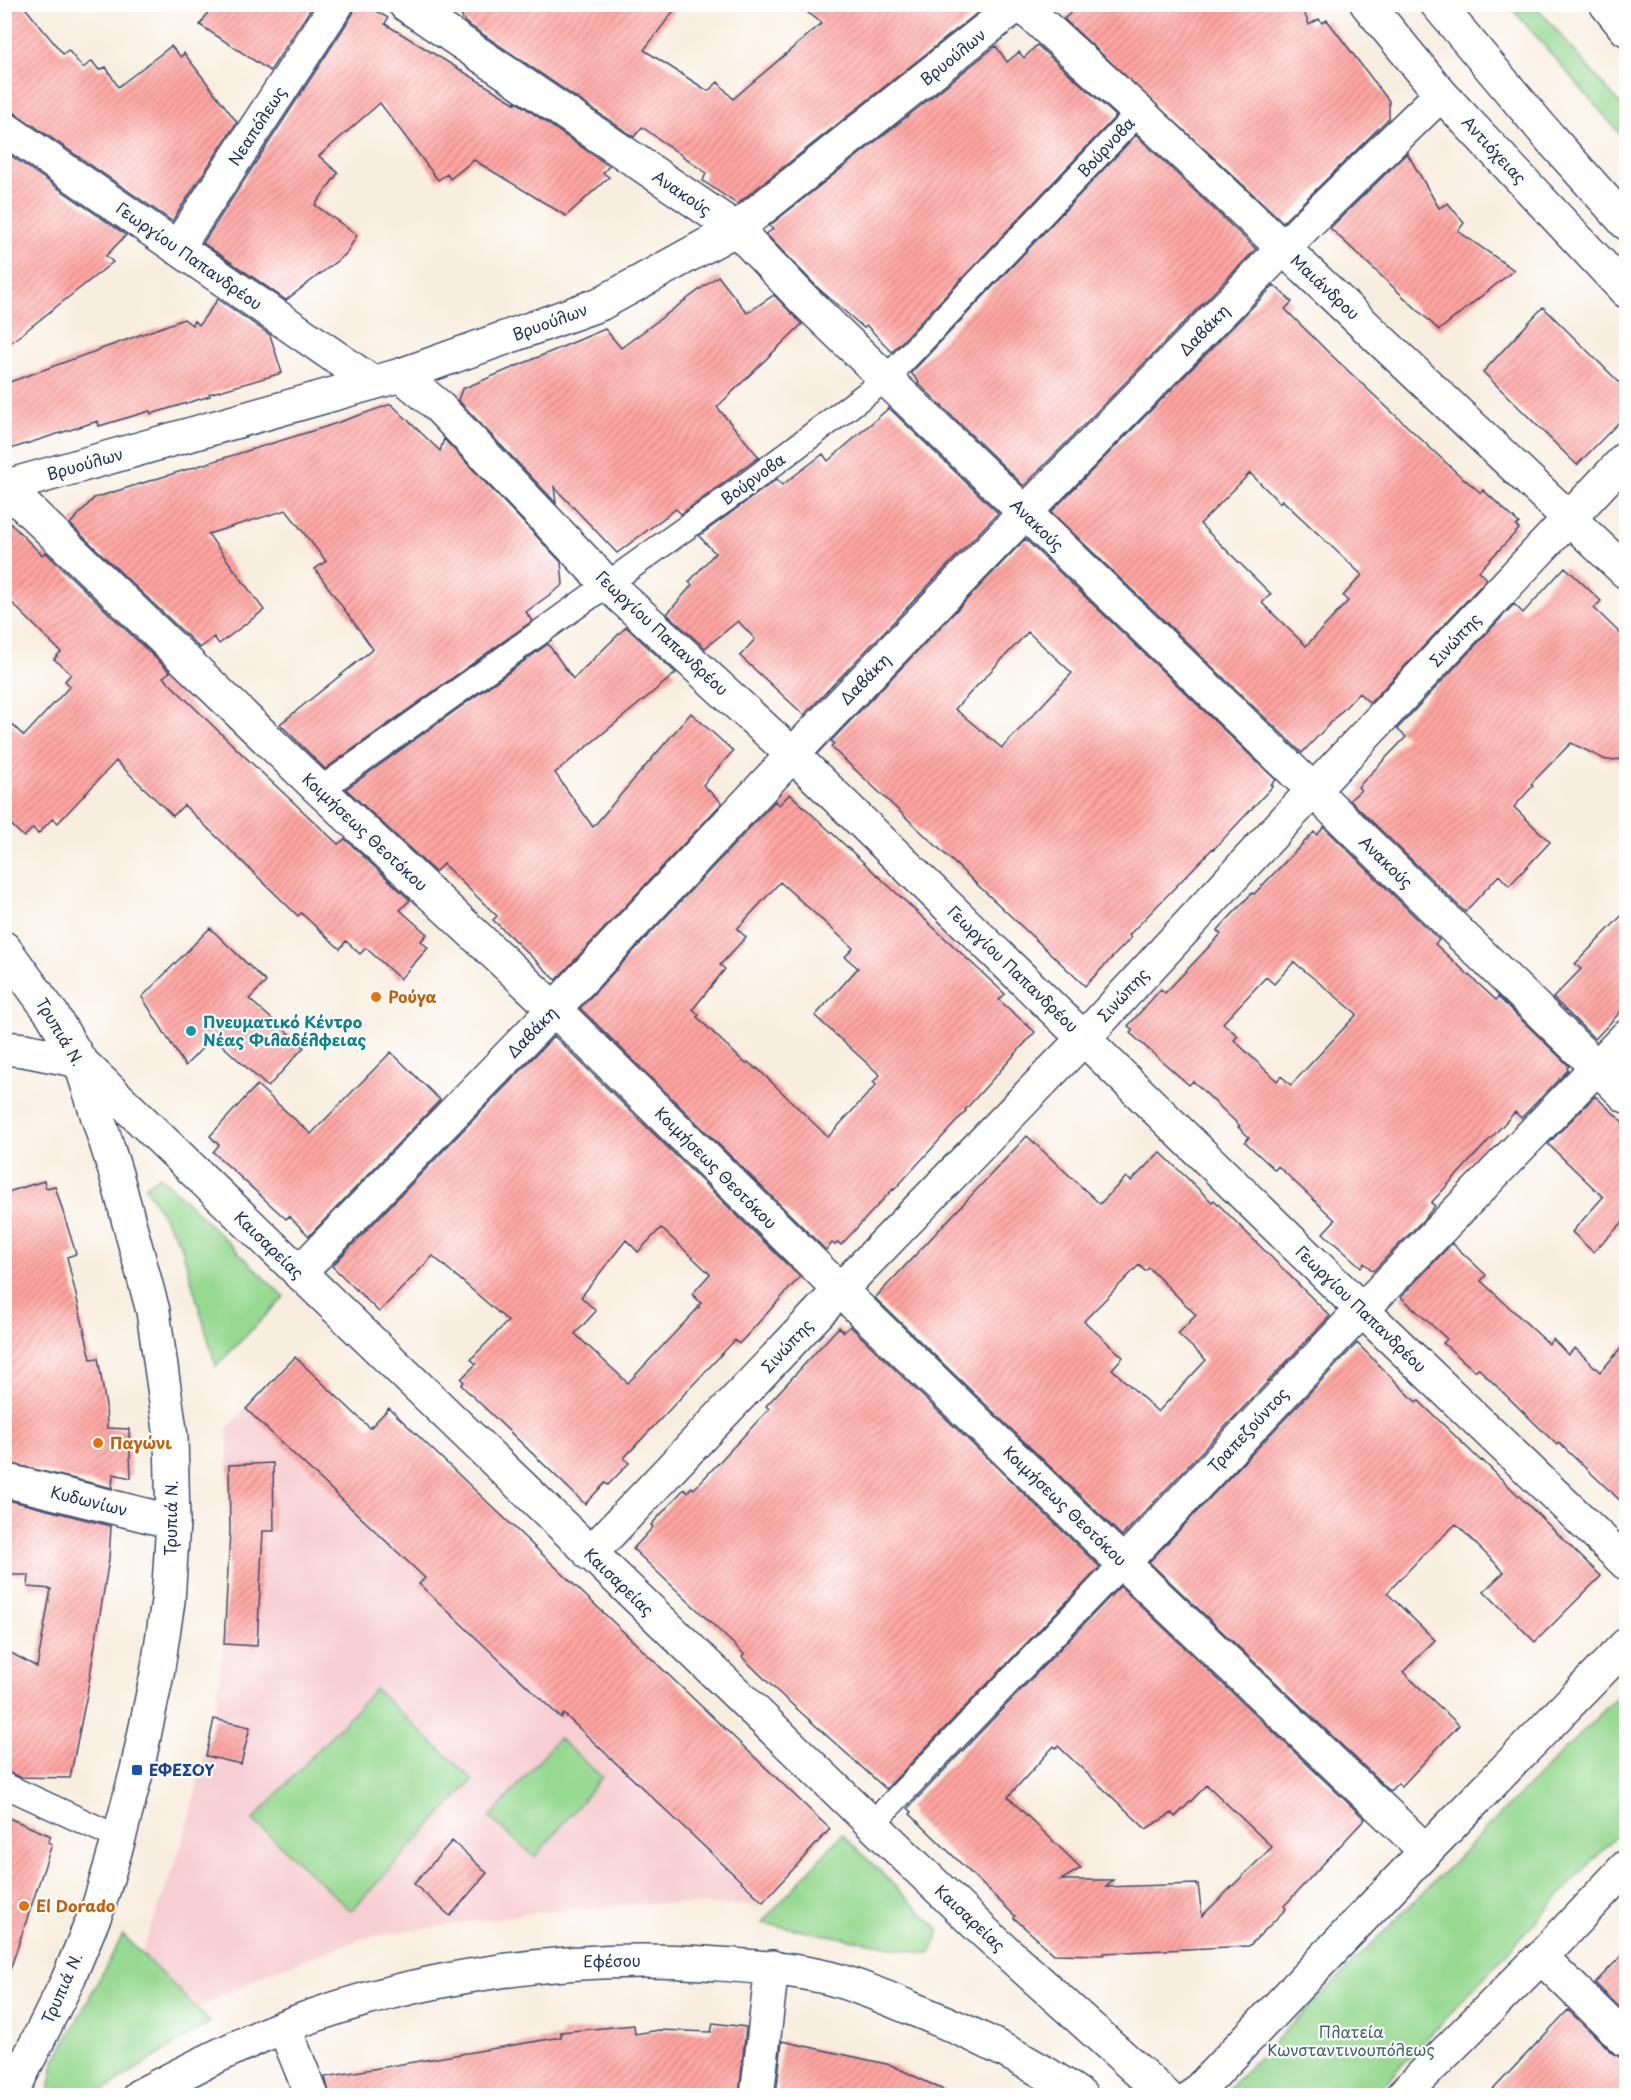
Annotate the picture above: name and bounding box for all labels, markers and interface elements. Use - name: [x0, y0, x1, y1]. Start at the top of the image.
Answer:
- street label: Βρυούλων: [914, 22, 990, 90]
- street label: Νεαπόλεως: [221, 81, 291, 170]
- street label: Βούρνοβα: [1071, 110, 1140, 182]
- street label: Αντιόχειας: [1457, 110, 1532, 189]
- street label: Ανακούς: [648, 164, 717, 221]
- street label: Γεωργίου Παπανδρέου: [112, 196, 268, 315]
- street label: Μαιάνδρου: [1286, 248, 1366, 325]
- street label: Βρυούλων: [509, 296, 591, 346]
- street label: Δαβάκη: [1173, 298, 1234, 360]
- street label: Βρυούλων: [44, 441, 126, 485]
- street label: Βούρνοβα: [715, 446, 790, 510]
- street label: Ανακούς: [1005, 493, 1070, 556]
- street label: Γεωργίου Παπανδρέου: [591, 564, 734, 700]
- street label: Σινώπης: [1423, 607, 1486, 672]
- street label: Δαβάκη: [834, 647, 895, 709]
- street label: Κοιμήσεως Θεοτόκου: [298, 767, 434, 896]
- street label: Ανακούς: [1354, 830, 1419, 893]
- street label: Γεωργίου Παπανδρέου: [943, 899, 1085, 1037]
- street label: Σινώπης: [1091, 962, 1154, 1027]
- place label: Ρούγα: [388, 984, 437, 1008]
- marker: Ρούγα: [369, 990, 383, 1004]
- street label: Τρυπιά Ν.: [31, 993, 91, 1070]
- street label: Δαβάκη: [501, 1000, 562, 1062]
- place label: Πνευματικό Κέντρο Νέας Φιλαδέλφειας: [203, 1009, 367, 1051]
- marker: Πνευματικό Κέντρο Νέας Φιλαδέλφειας: [184, 1024, 198, 1038]
- street label: Κοιμήσεως Θεοτόκου: [650, 1101, 783, 1234]
- street label: Καισαρείας: [230, 1205, 310, 1284]
- street label: Γεωργίου Παπανδρέου: [1291, 1239, 1433, 1377]
- street label: Σινώπης: [755, 1313, 818, 1378]
- street label: Τραπεζούντος: [1201, 1381, 1293, 1477]
- place label: Παγώνι: [110, 1430, 172, 1454]
- marker: Παγώνι: [91, 1436, 105, 1450]
- street label: Κοιμήσεως Θεοτόκου: [998, 1440, 1133, 1571]
- street label: Κυδωνίων: [48, 1479, 130, 1521]
- street label: Τρυπιά Ν.: [157, 1480, 183, 1556]
- street label: Καισαρείας: [580, 1542, 660, 1621]
- place label: ΕΦΕΣΟΥ: [149, 1757, 214, 1781]
- marker: ΕΦΕΣΟΥ: [130, 1763, 144, 1777]
- street label: Καισαρείας: [930, 1878, 1011, 1956]
- place label: El Dorado: [36, 1893, 115, 1917]
- marker: El Dorado: [17, 1899, 31, 1913]
- street label: Εφέσου: [583, 1947, 641, 1973]
- street label: Τρυπιά Ν.: [35, 1948, 87, 2027]
- park label: Πλατεία Κωνσταντινουπόλεως: [1267, 2019, 1435, 2061]

